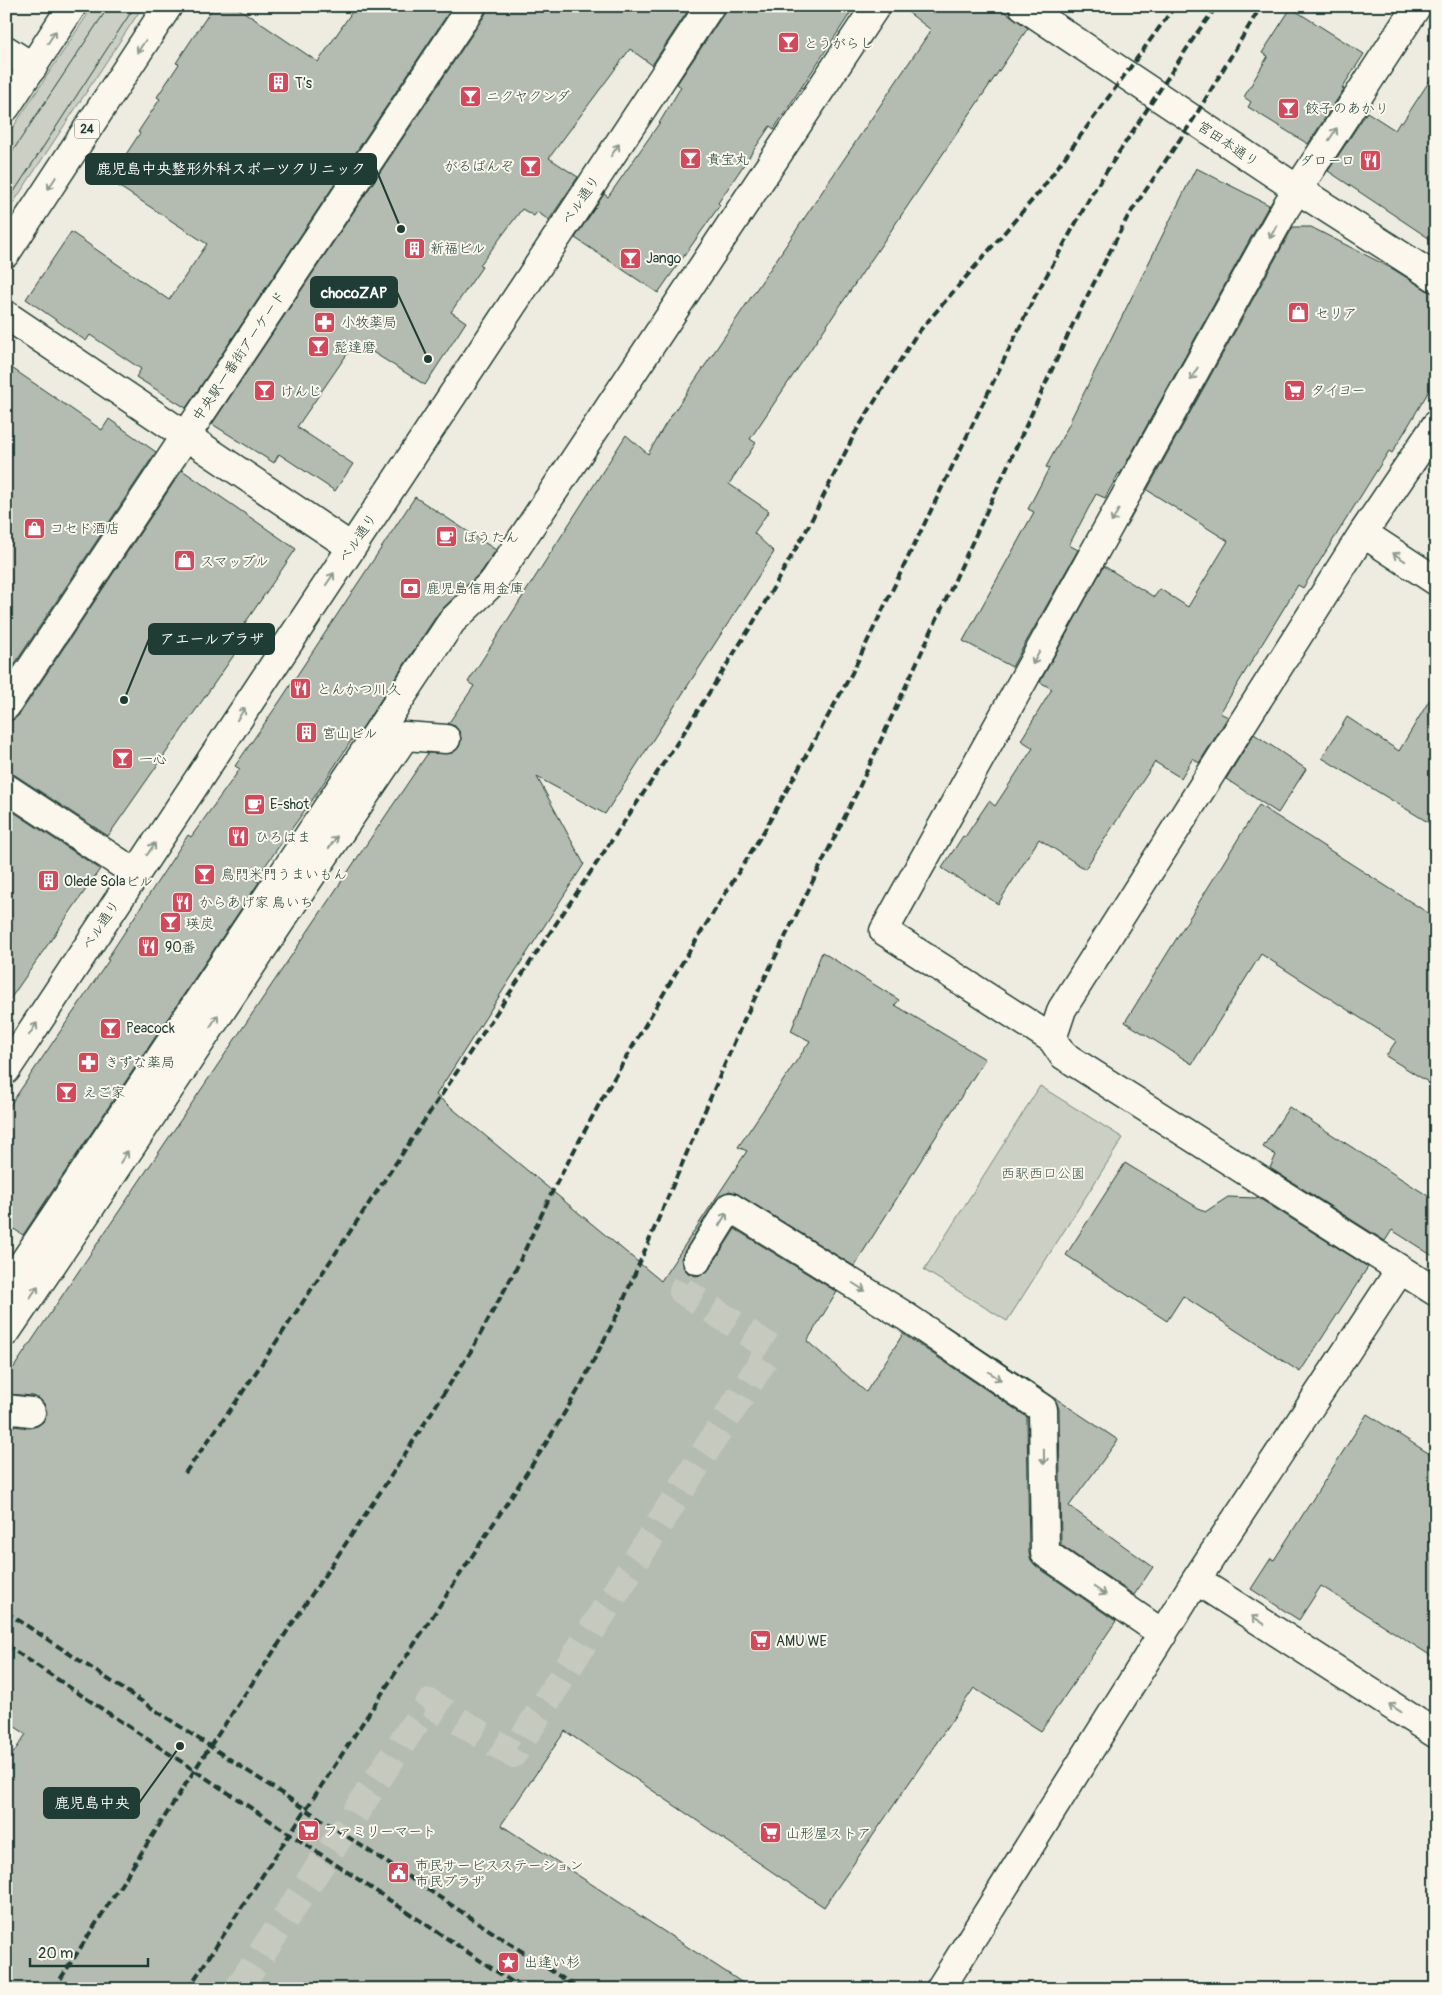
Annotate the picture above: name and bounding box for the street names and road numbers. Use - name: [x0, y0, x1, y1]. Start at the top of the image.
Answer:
- street label: 宮田本通り: [1194, 117, 1262, 171]
- road number: 24: [74, 120, 100, 138]
- street label: ベル通り: [558, 172, 604, 228]
- street label: 中央駅一番街アーケード: [189, 288, 289, 424]
- street label: ベル通り: [335, 510, 381, 566]
- street label: ベル通り: [79, 897, 123, 953]

